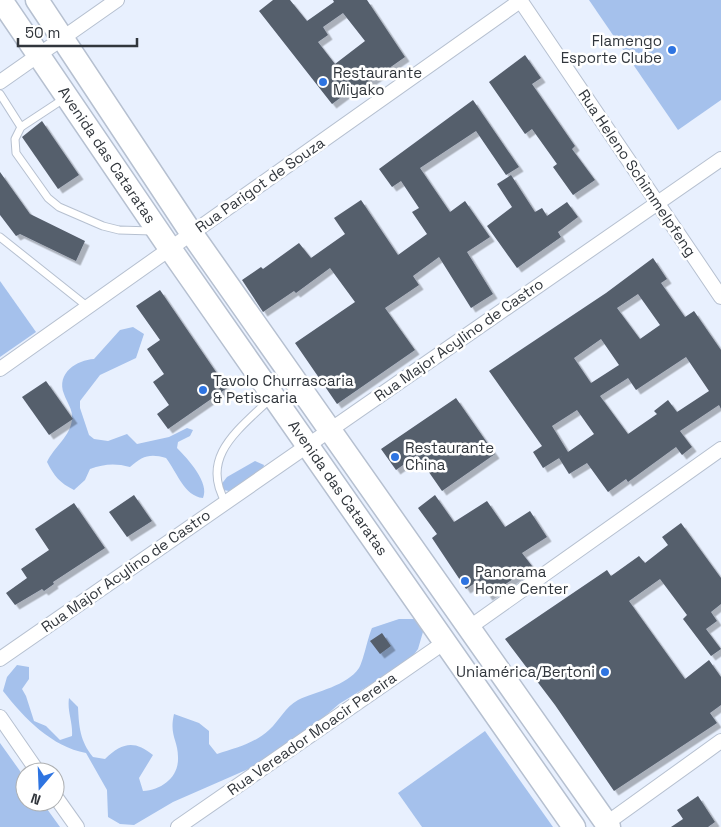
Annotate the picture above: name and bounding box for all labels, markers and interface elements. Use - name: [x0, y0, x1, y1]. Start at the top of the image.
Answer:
- scale bar: [18, 15, 136, 47]
- text: 50 m: [25, 23, 60, 42]
- place label: Flamengo Esporte Clube: [561, 31, 662, 67]
- marker: Flamengo Esporte Clube: [666, 44, 678, 56]
- place label: Restaurante Miyako: [333, 63, 422, 99]
- marker: Restaurante Miyako: [317, 76, 329, 88]
- street label: Avenida das Cataratas: [55, 83, 160, 227]
- street label: Rua Heleno Schimmelpfeng: [574, 86, 700, 260]
- street label: Rua Parigot de Souza: [191, 133, 328, 236]
- street label: Rua Major Acylino de Castro: [370, 274, 547, 405]
- place label: Tavolo Churrascaria & Petiscaria: [213, 371, 354, 407]
- marker: Tavolo Churrascaria & Petiscaria: [197, 384, 209, 396]
- street label: Avenida das Cataratas: [284, 416, 392, 559]
- place label: Restaurante China: [405, 438, 494, 474]
- marker: Restaurante China: [389, 451, 401, 463]
- street label: Rua Major Acylino de Castro: [37, 505, 214, 636]
- place label: Panorama Home Center: [475, 562, 569, 598]
- marker: Panorama Home Center: [459, 575, 471, 587]
- place label: Uniamérica/Bertoni: [456, 662, 595, 681]
- marker: Uniamérica/Bertoni: [599, 666, 611, 678]
- street label: Rua Vereador Moacir Pereira: [223, 668, 400, 799]
- north arrow: [15, 762, 65, 812]
- text: N: [28, 789, 43, 809]

